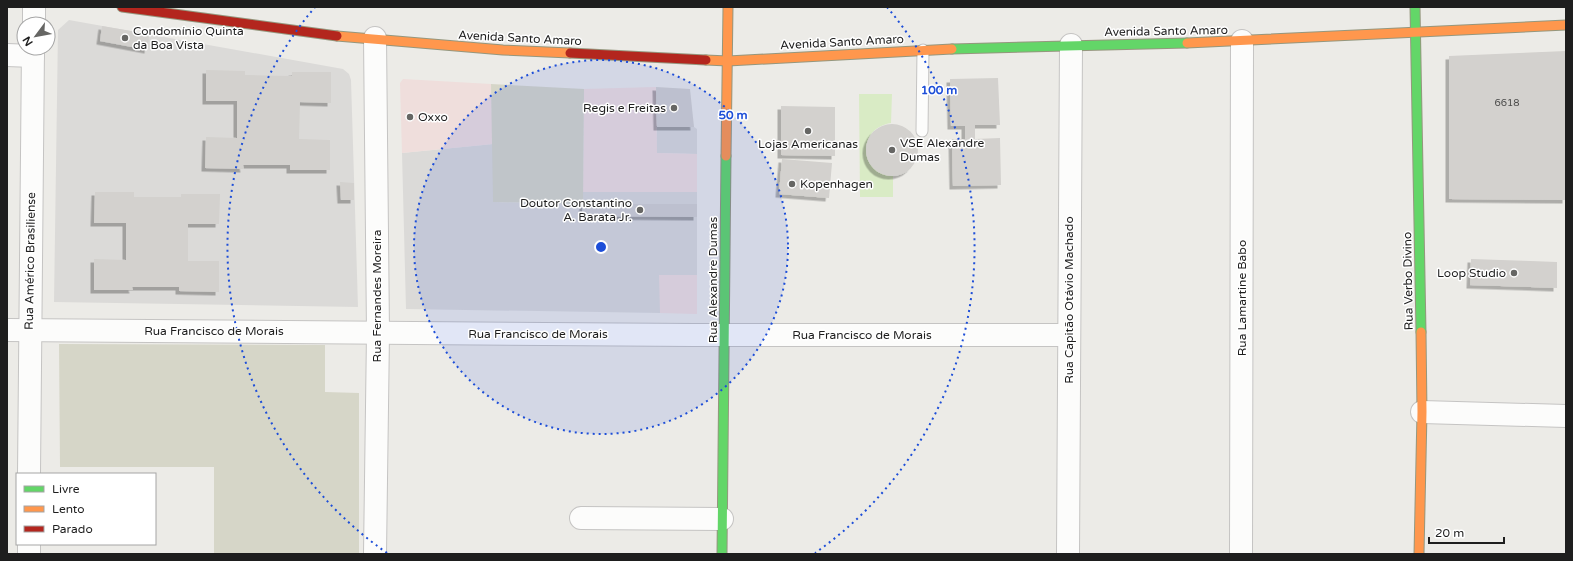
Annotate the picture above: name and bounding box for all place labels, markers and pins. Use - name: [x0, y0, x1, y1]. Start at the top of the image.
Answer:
- place label: Condomínio Quinta da Boa Vista: [133, 24, 244, 52]
- marker: Condomínio Quinta da Boa Vista: [120, 33, 130, 43]
- place label: Regis e Freitas: [583, 101, 666, 115]
- marker: Regis e Freitas: [669, 103, 679, 113]
- place label: Oxxo: [418, 110, 448, 124]
- marker: Oxxo: [405, 112, 415, 122]
- marker: Lojas Americanas: [803, 126, 813, 136]
- place label: VSE Alexandre Dumas: [900, 136, 985, 164]
- place label: Lojas Americanas: [758, 137, 858, 151]
- marker: VSE Alexandre Dumas: [887, 145, 897, 155]
- place label: Kopenhagen: [800, 177, 873, 191]
- marker: Kopenhagen: [787, 179, 797, 189]
- place label: Doutor Constantino A. Barata Jr.: [520, 196, 632, 224]
- marker: Doutor Constantino A. Barata Jr.: [635, 205, 645, 215]
- centre of rings: [594, 240, 608, 254]
- place label: Loop Studio: [1437, 266, 1506, 280]
- marker: Loop Studio: [1509, 268, 1519, 278]

